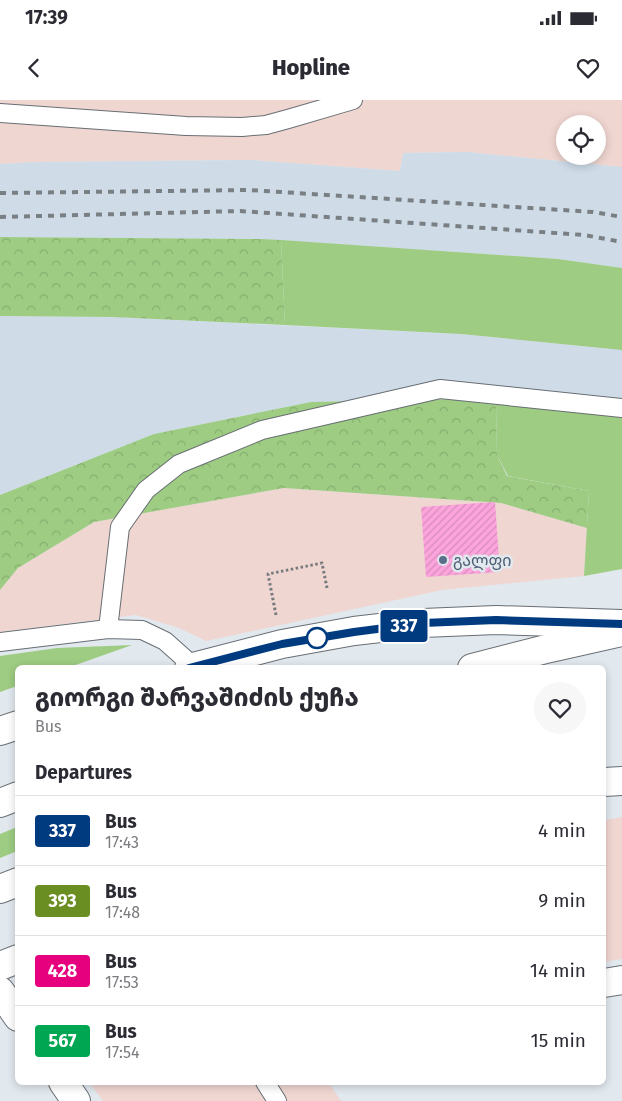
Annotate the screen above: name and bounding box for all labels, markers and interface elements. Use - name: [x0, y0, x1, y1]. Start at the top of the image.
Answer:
- text: 17:39: [25, 6, 68, 29]
- icon: back: [20, 54, 48, 82]
- text: Hopline: [272, 54, 350, 81]
- icon: heart: [574, 54, 602, 82]
- map controls: [556, 115, 606, 165]
- button: locate: [556, 115, 606, 165]
- place label: გალფი: [453, 551, 511, 571]
- marker: გალფი: [437, 554, 449, 566]
- line badge: 337: [375, 610, 433, 642]
- text: 337: [390, 615, 418, 637]
- unlabelled marker: [306, 627, 328, 649]
- button: heart: [534, 682, 586, 734]
- text: გიორგი შარვაშიძის ქუჩა: [35, 684, 359, 712]
- text: Bus: [35, 717, 62, 736]
- text: Departures: [35, 761, 132, 784]
- text: Bus: [105, 810, 137, 833]
- text: 4 min: [538, 819, 586, 842]
- text: 337: [49, 820, 76, 842]
- text: 17:43: [105, 833, 139, 852]
- text: Bus: [105, 880, 137, 903]
- text: 9 min: [538, 889, 586, 912]
- text: 393: [48, 890, 77, 912]
- text: 17:48: [105, 903, 140, 922]
- text: Bus: [105, 950, 137, 973]
- text: 14 min: [530, 959, 586, 982]
- text: 428: [48, 960, 77, 982]
- text: 17:53: [105, 973, 139, 992]
- text: Bus: [105, 1020, 137, 1043]
- text: 15 min: [530, 1029, 586, 1052]
- text: 567: [49, 1030, 76, 1052]
- text: 17:54: [105, 1043, 139, 1062]

